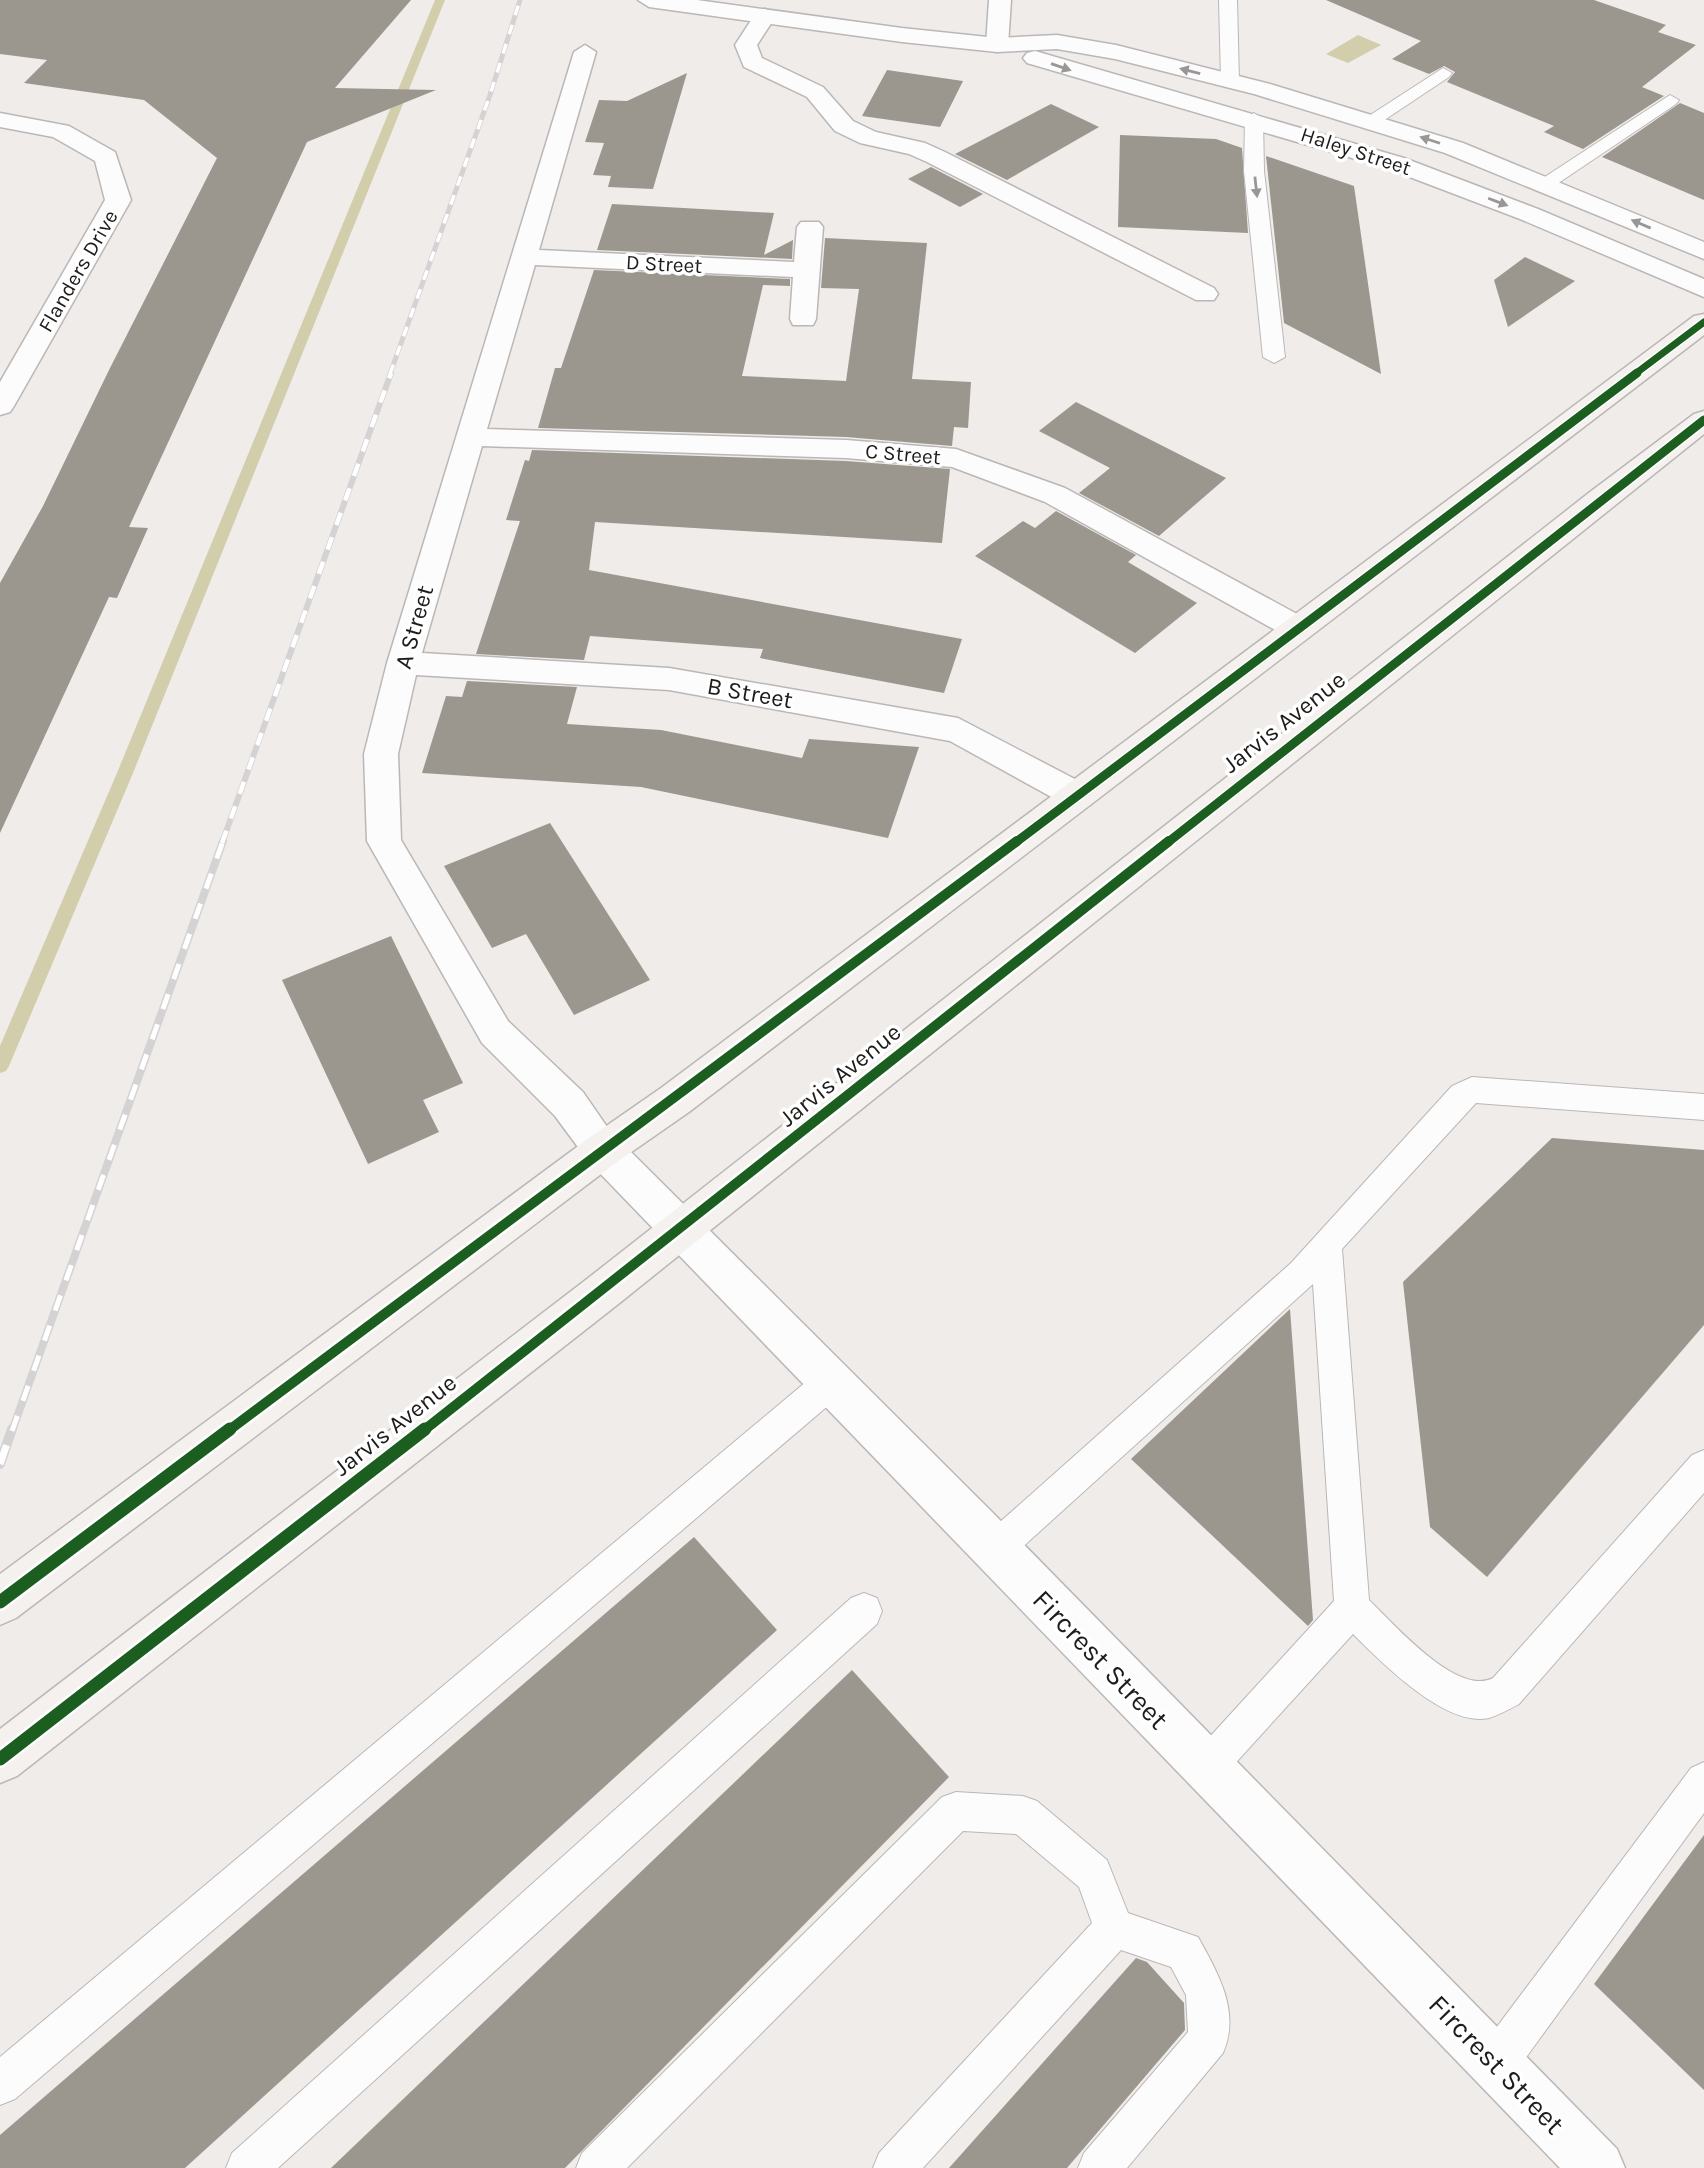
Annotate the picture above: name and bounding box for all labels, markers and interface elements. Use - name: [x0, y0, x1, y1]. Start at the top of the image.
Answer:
- one-way arrow: [1051, 62, 1072, 73]
- one-way arrow: [1179, 65, 1201, 76]
- street label: Haley Street: [1298, 122, 1414, 180]
- one-way arrow: [1419, 135, 1440, 145]
- one-way arrow: [1250, 176, 1261, 198]
- one-way arrow: [1488, 197, 1509, 208]
- street label: Flanders Drive: [33, 206, 123, 336]
- one-way arrow: [1631, 218, 1651, 230]
- street label: D Street: [625, 250, 703, 278]
- street label: C Street: [864, 439, 942, 469]
- street label: A Street: [389, 582, 439, 672]
- street label: Jarvis Avenue: [1217, 665, 1351, 779]
- street label: B Street: [705, 672, 795, 714]
- street label: Jarvis Avenue: [774, 1018, 906, 1132]
- street label: Jarvis Avenue: [328, 1368, 462, 1482]
- street label: Fircrest Street: [1026, 1583, 1175, 1736]
- street label: Fircrest Street: [1422, 1988, 1571, 2141]

